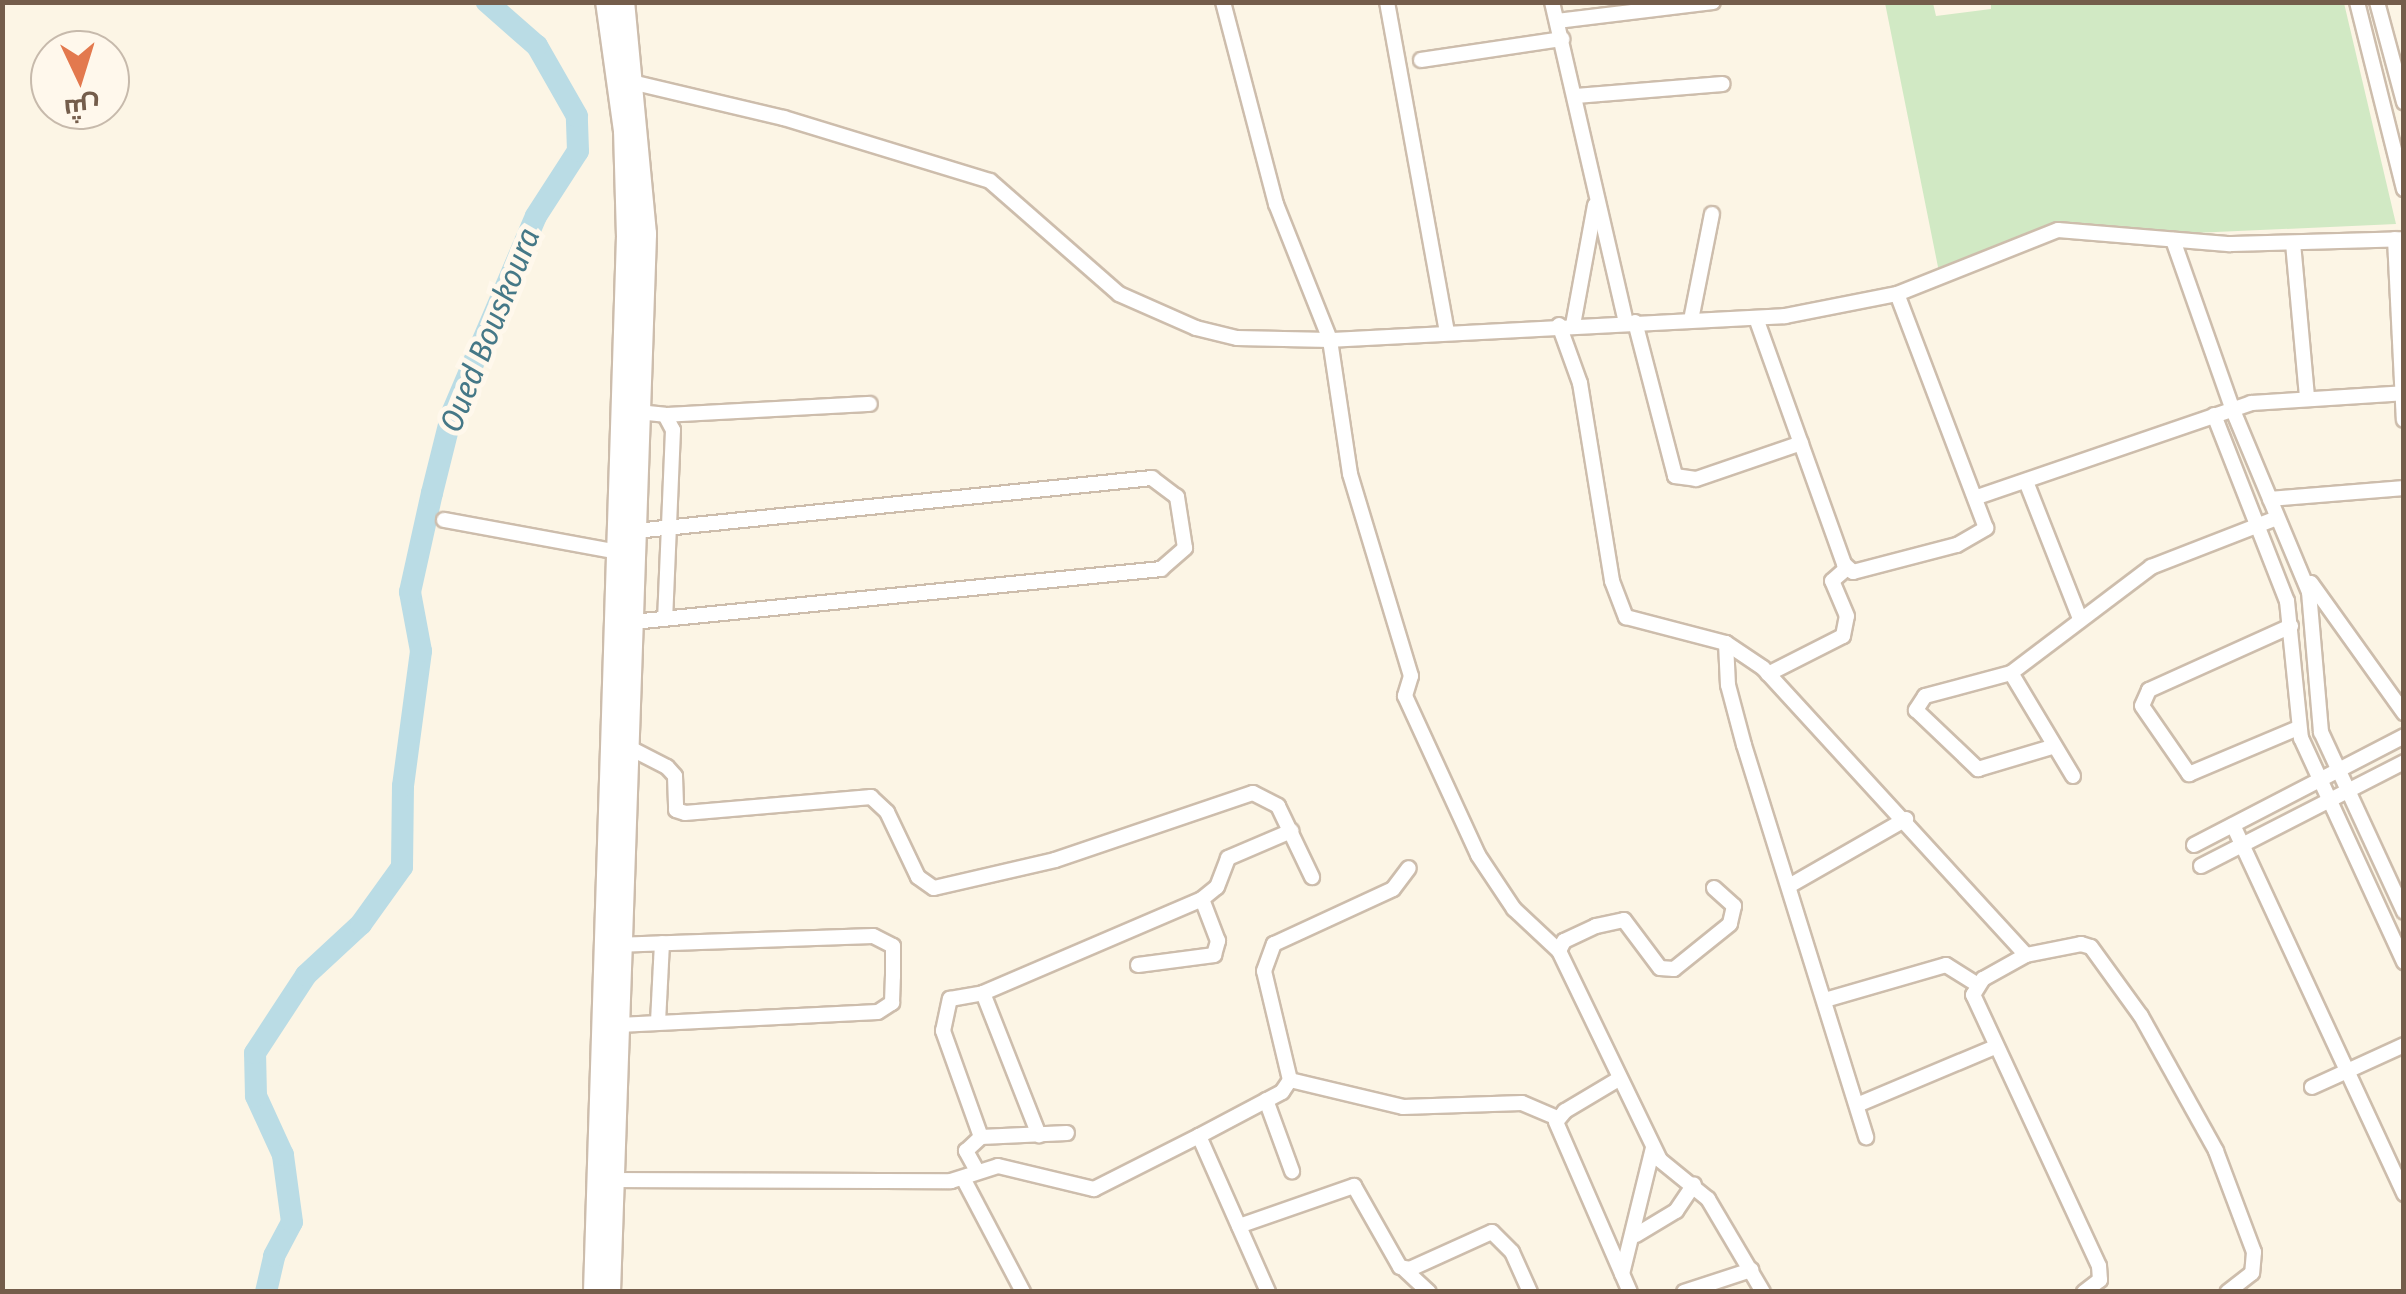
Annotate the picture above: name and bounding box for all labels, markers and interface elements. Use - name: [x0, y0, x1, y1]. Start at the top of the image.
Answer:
- north arrow: [30, 30, 130, 130]
- text: ش: [63, 91, 101, 126]
- water label: Oued Bouskoura: [432, 223, 548, 437]

